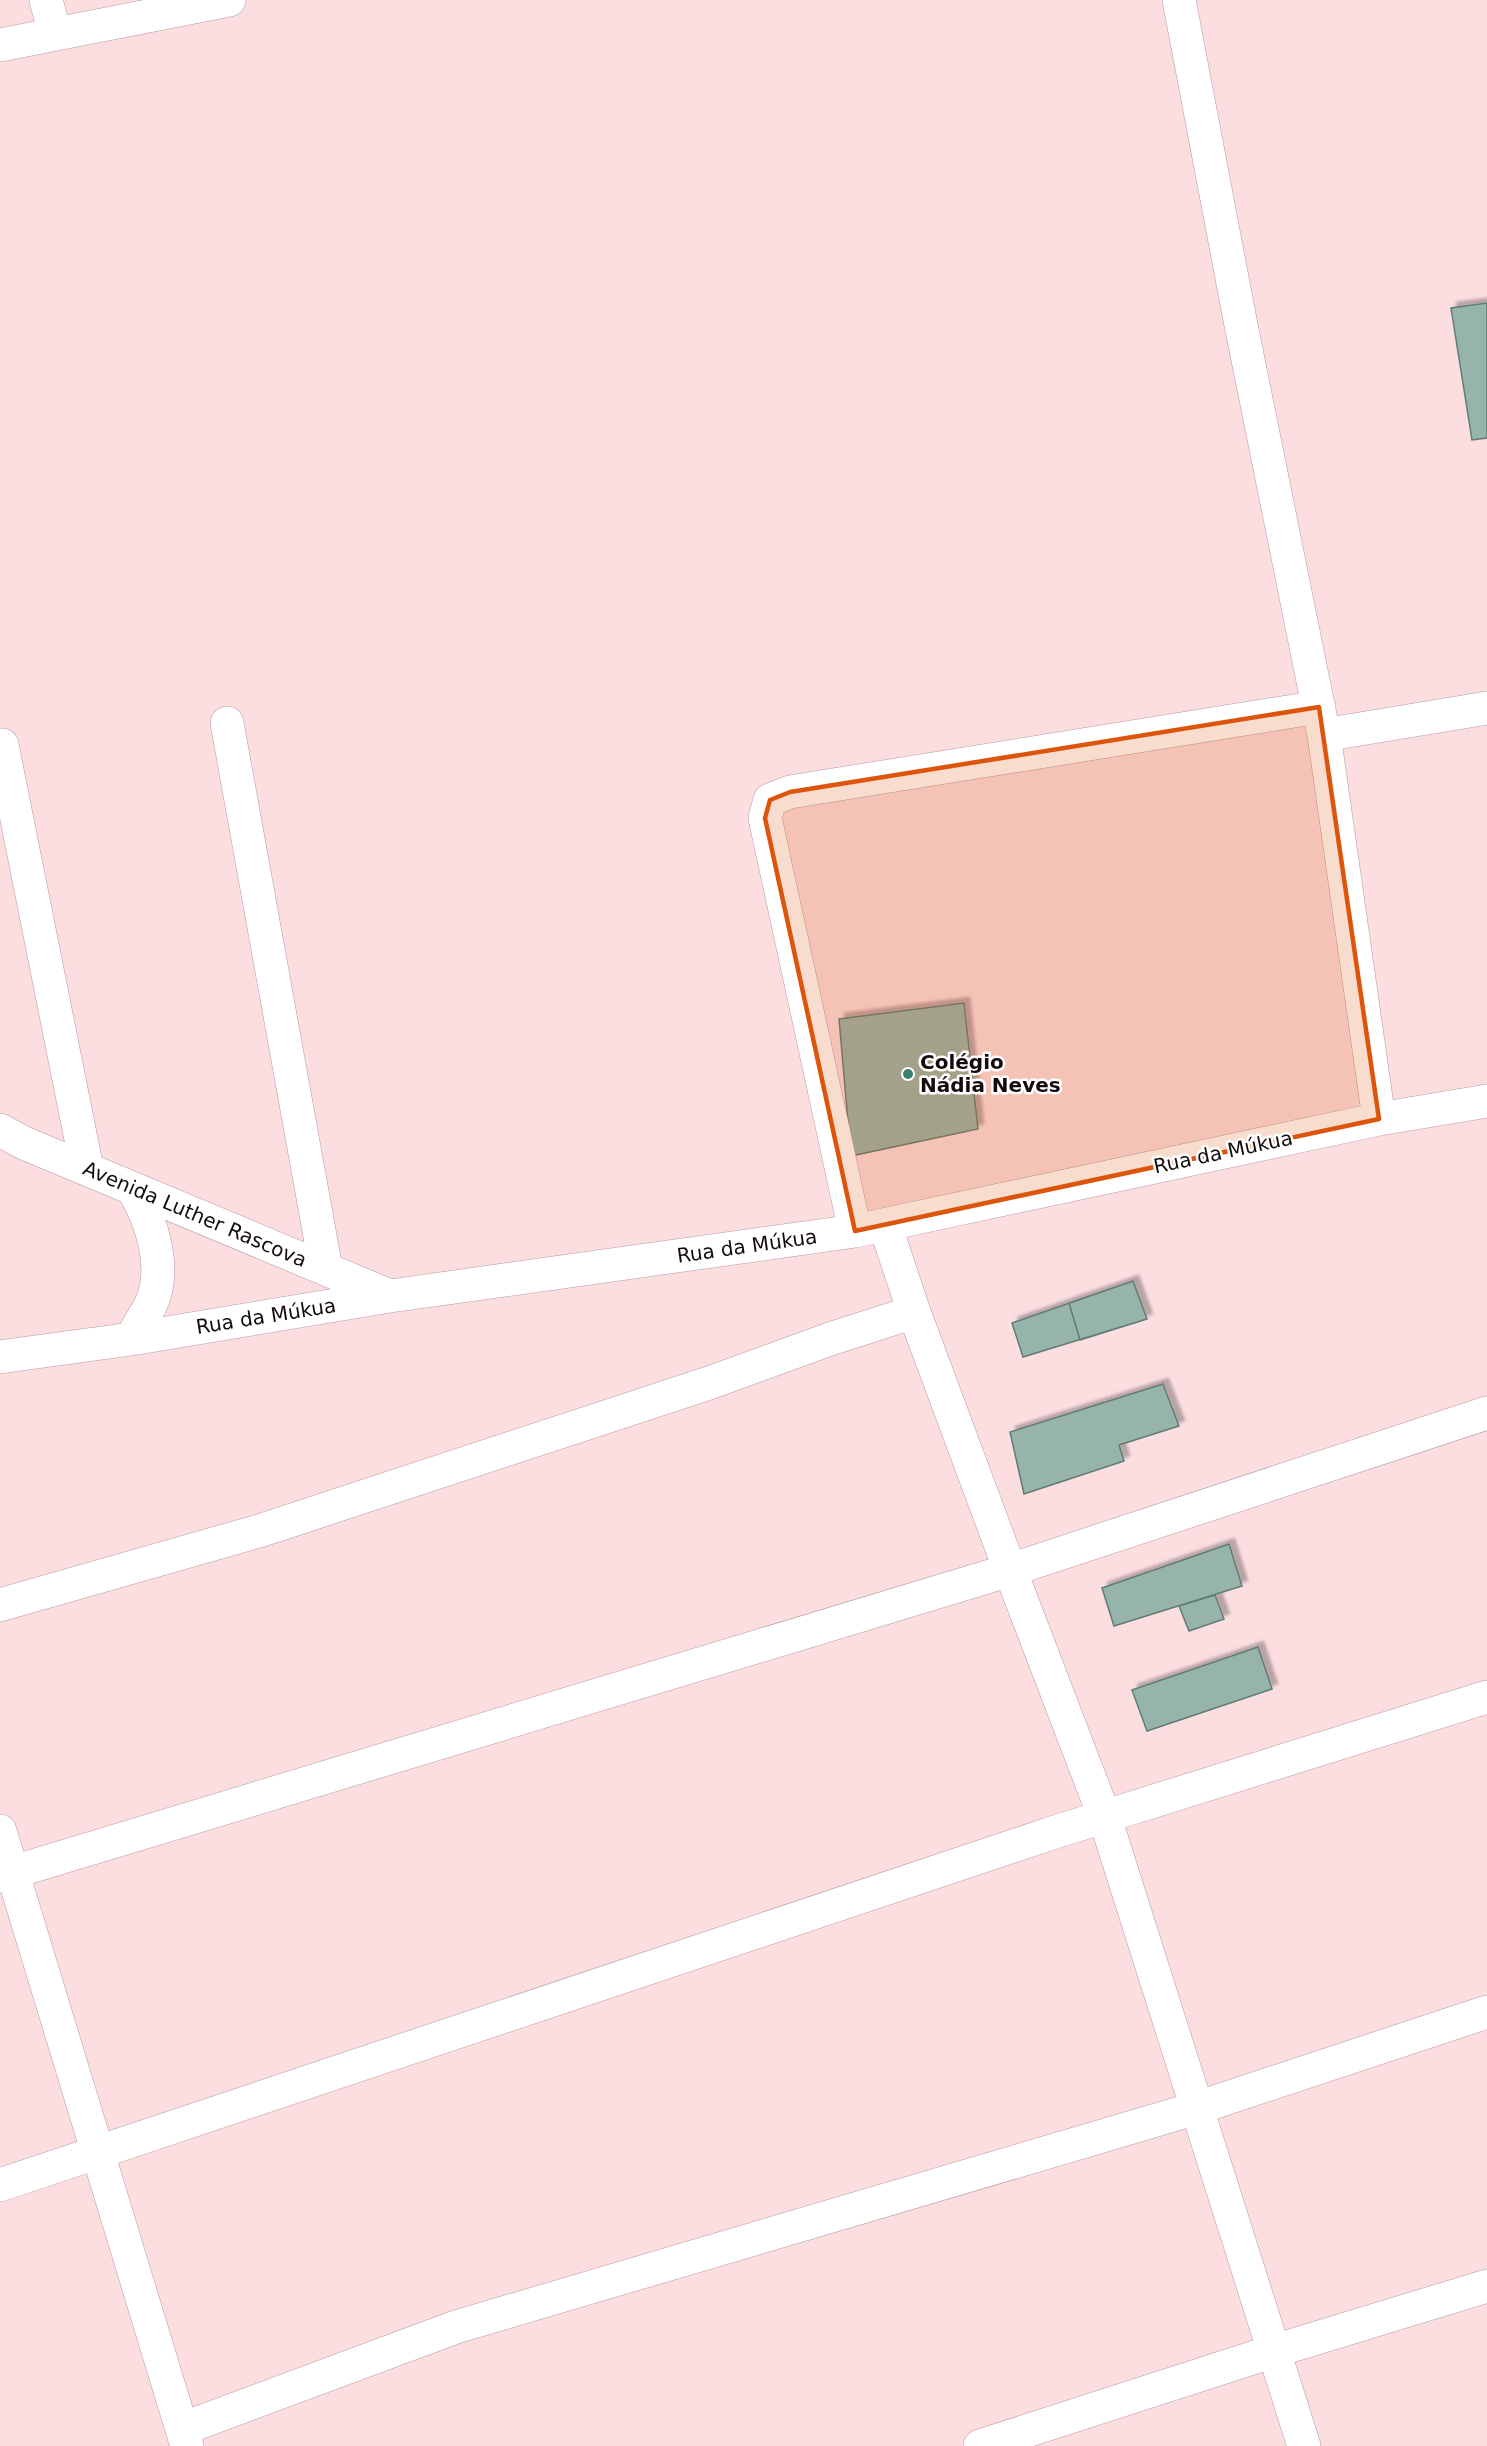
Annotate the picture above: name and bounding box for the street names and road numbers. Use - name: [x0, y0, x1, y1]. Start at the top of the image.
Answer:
- street label: Rua da Múkua: [1151, 1126, 1295, 1178]
- street label: Avenida Luther Rascova: [80, 1156, 310, 1272]
- street label: Rua da Múkua: [675, 1224, 819, 1268]
- street label: Rua da Múkua: [194, 1293, 338, 1339]

